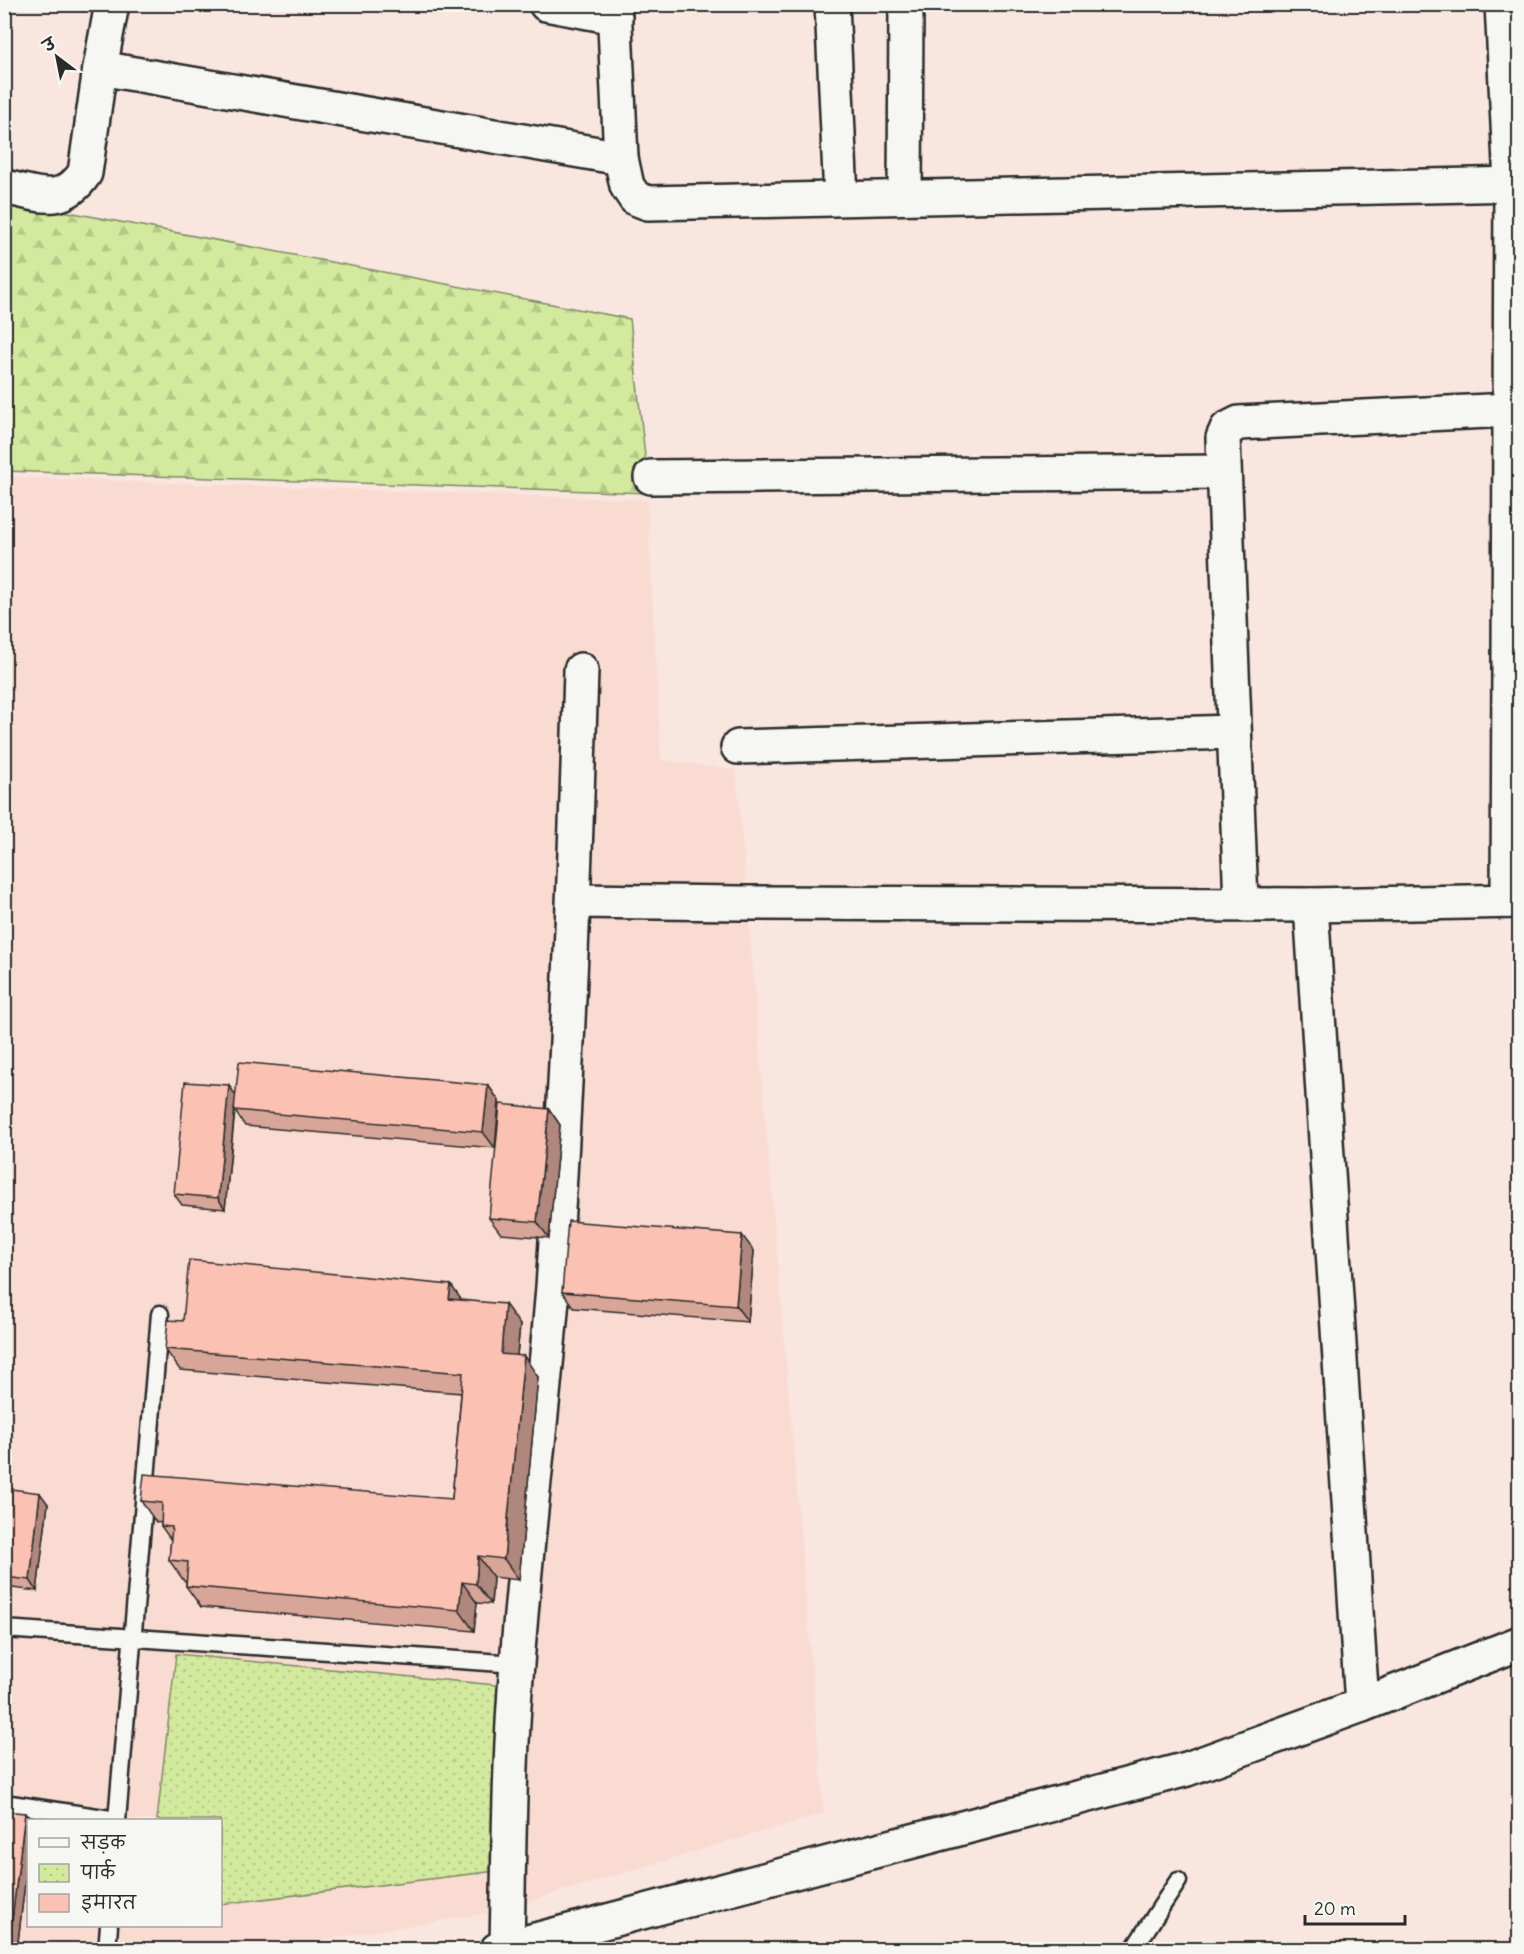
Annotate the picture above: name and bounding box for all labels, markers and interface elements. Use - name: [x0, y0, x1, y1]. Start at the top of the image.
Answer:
- north arrow: [27, 27, 87, 87]
- text: उ: [38, 32, 60, 57]
- legend: [27, 1819, 222, 1927]
- text: सड़क: [80, 1831, 126, 1854]
- text: पार्क: [80, 1859, 116, 1884]
- scale bar: [1305, 1888, 1406, 1926]
- text: इमारत: [81, 1891, 137, 1914]
- text: 20 m: [1314, 1897, 1356, 1920]

